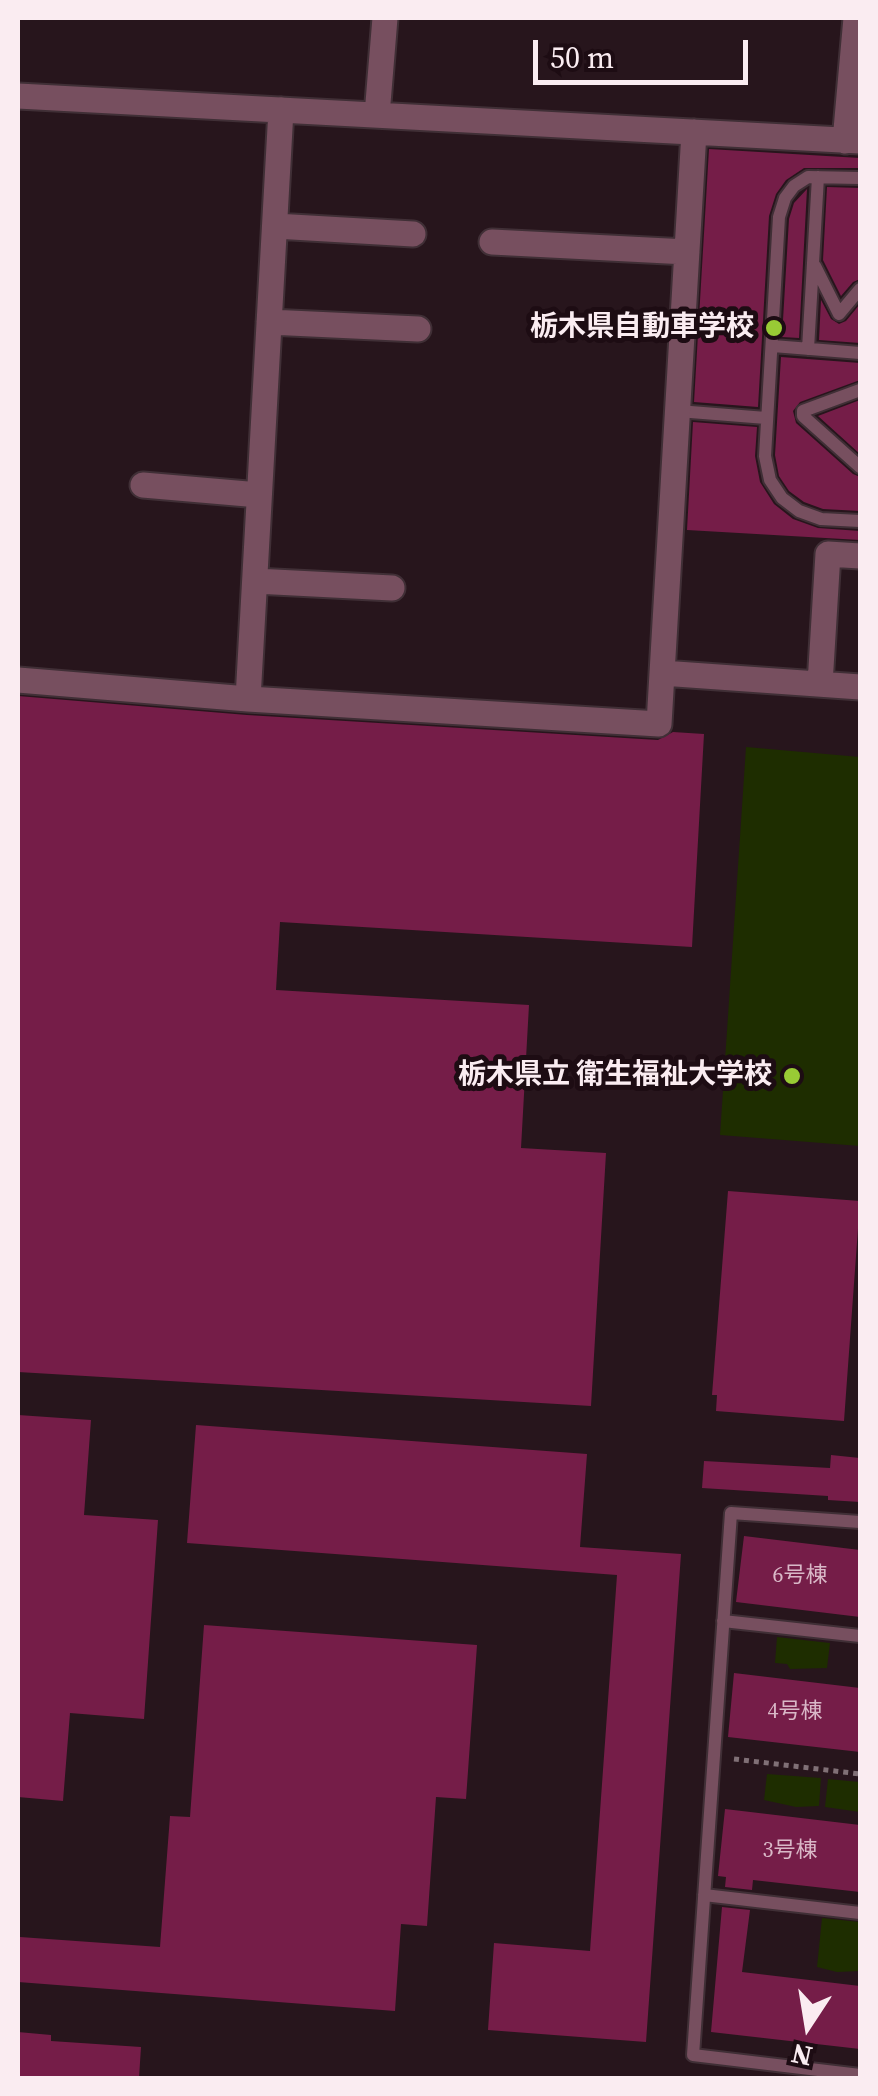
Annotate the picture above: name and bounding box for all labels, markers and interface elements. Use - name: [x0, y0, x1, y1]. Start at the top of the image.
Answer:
- scale bar: [538, 20, 753, 82]
- text: 50 m: [550, 37, 614, 78]
- place label: 栃木県自動車学校: [530, 311, 754, 345]
- marker: 栃木県自動車学校: [763, 317, 785, 339]
- place label: 栃木県立 衛生福祉大学校: [458, 1059, 772, 1093]
- marker: 栃木県立 衛生福祉大学校: [781, 1065, 803, 1087]
- house number: 6号棟: [773, 1563, 827, 1589]
- house number: 4号棟: [768, 1699, 822, 1725]
- house number: 3号棟: [763, 1838, 817, 1864]
- north arrow: [758, 1976, 858, 2076]
- text: N: [788, 2035, 816, 2076]

